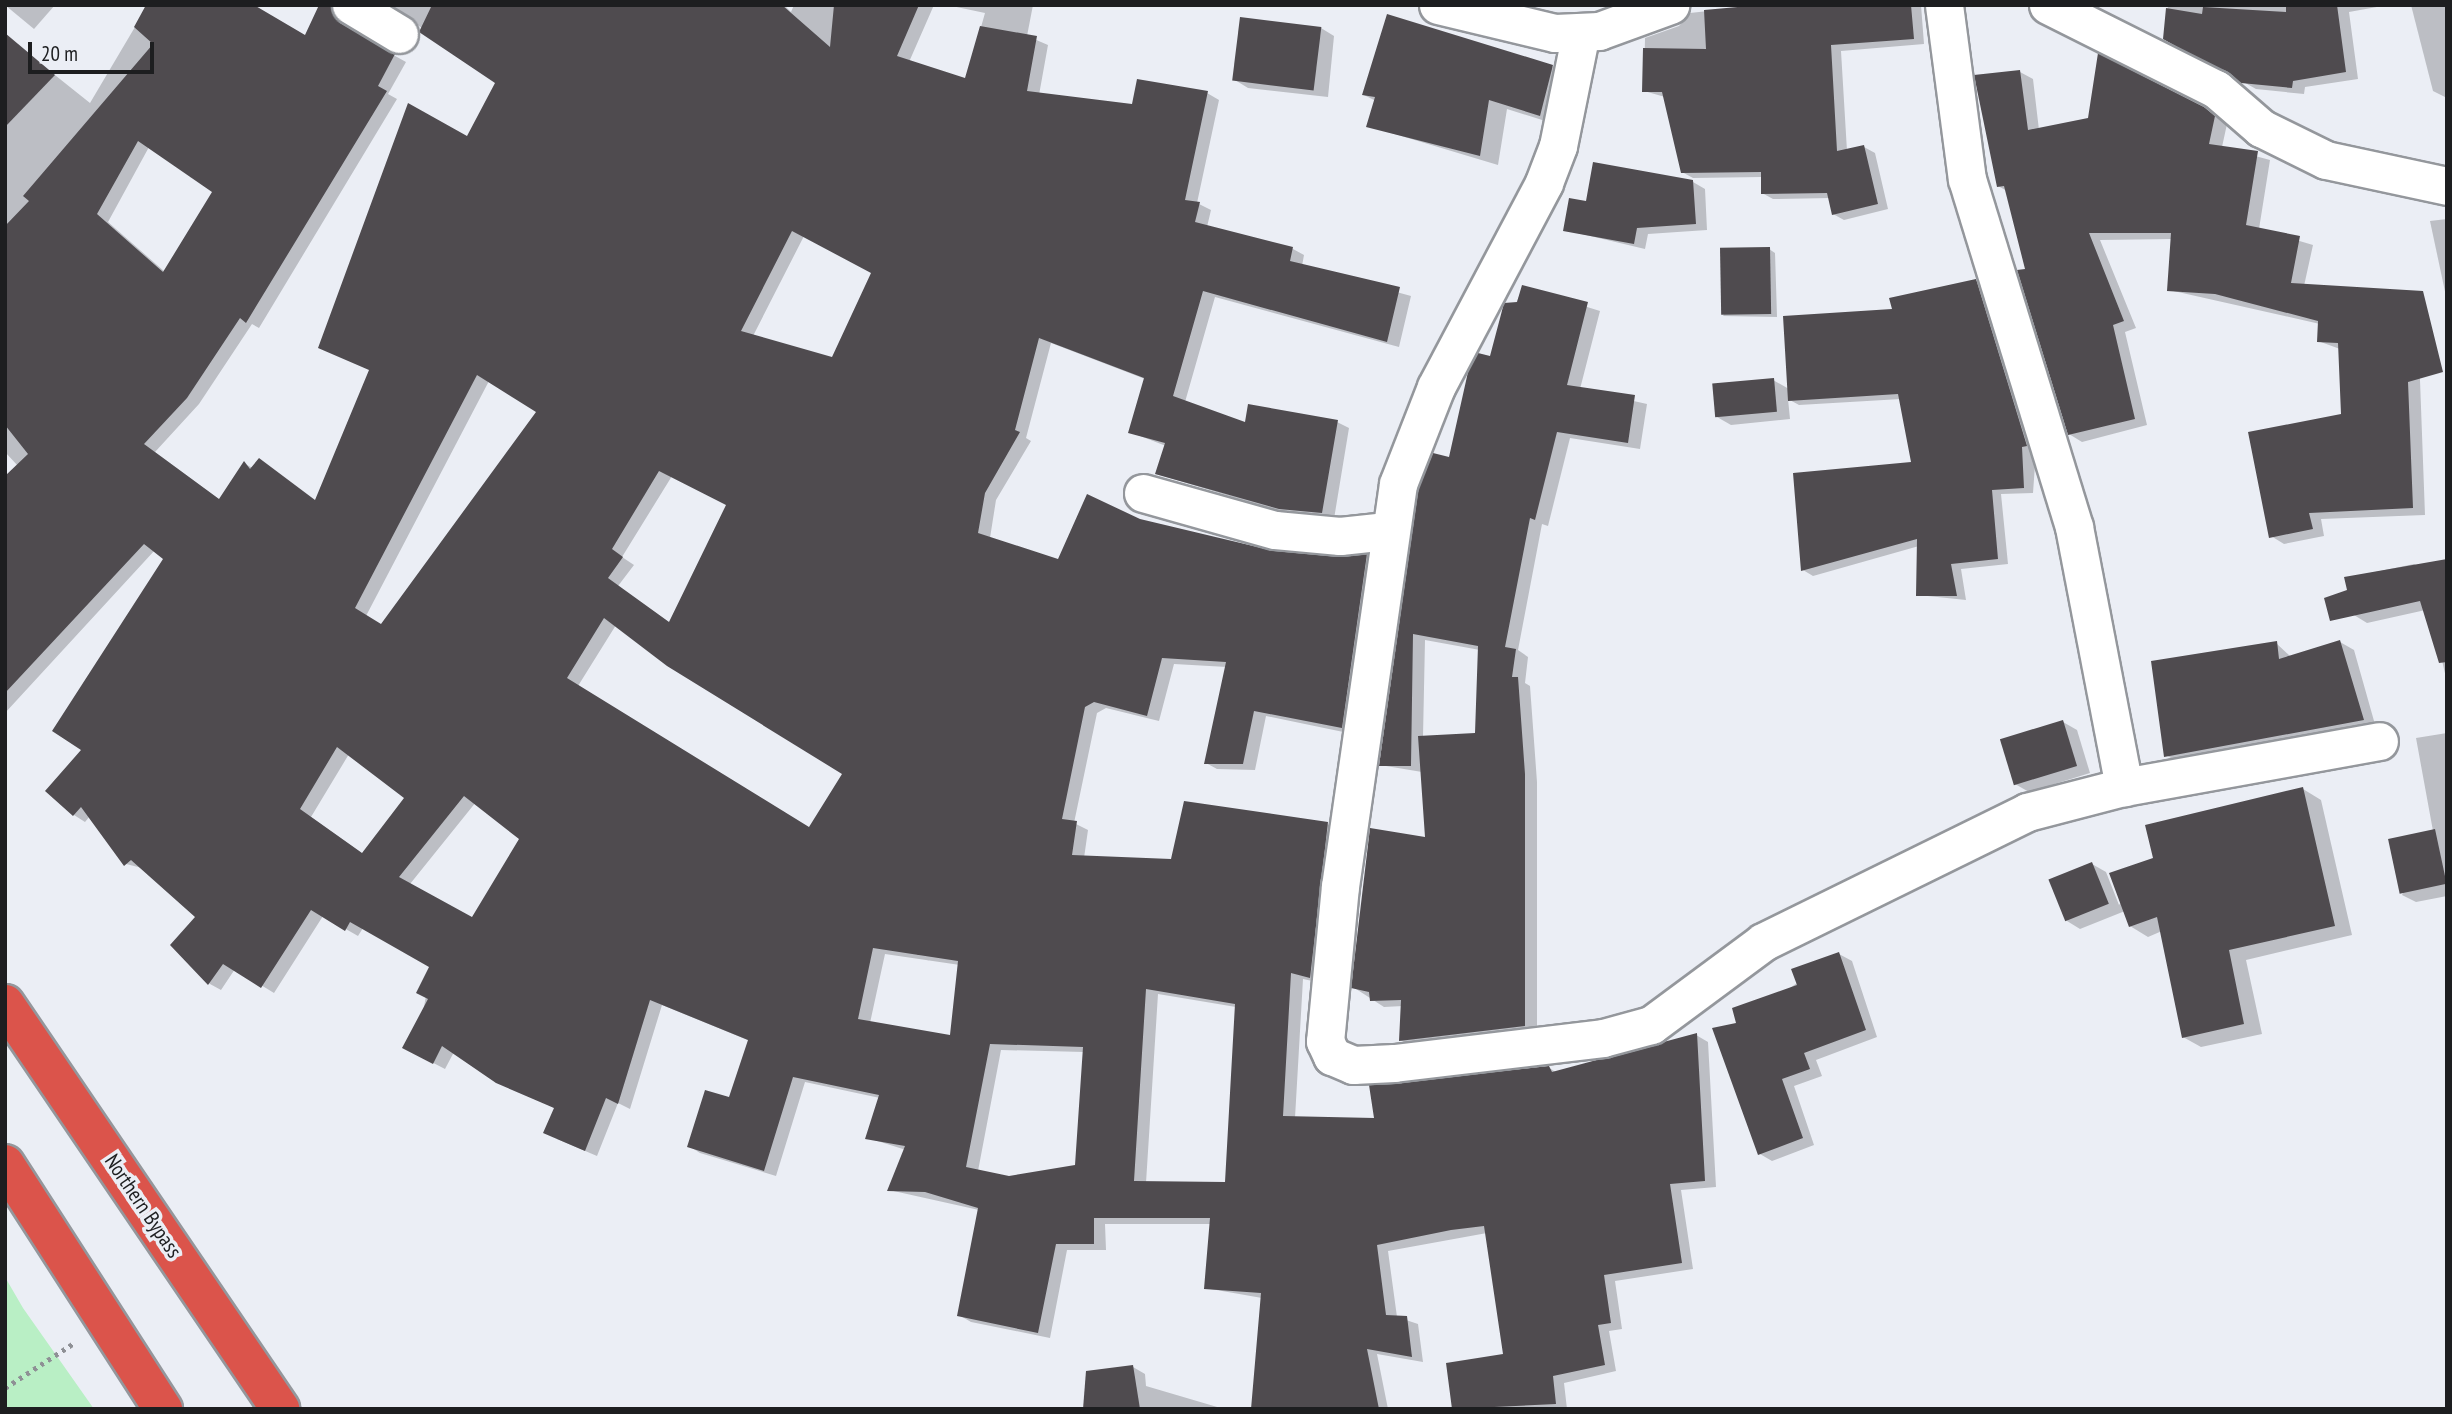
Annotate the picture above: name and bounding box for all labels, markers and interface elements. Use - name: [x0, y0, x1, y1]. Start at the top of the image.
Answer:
- scale bar: [32, 28, 158, 72]
- text: 20 m: [41, 40, 78, 67]
- street label: Northern Bypass: [99, 1150, 187, 1262]

